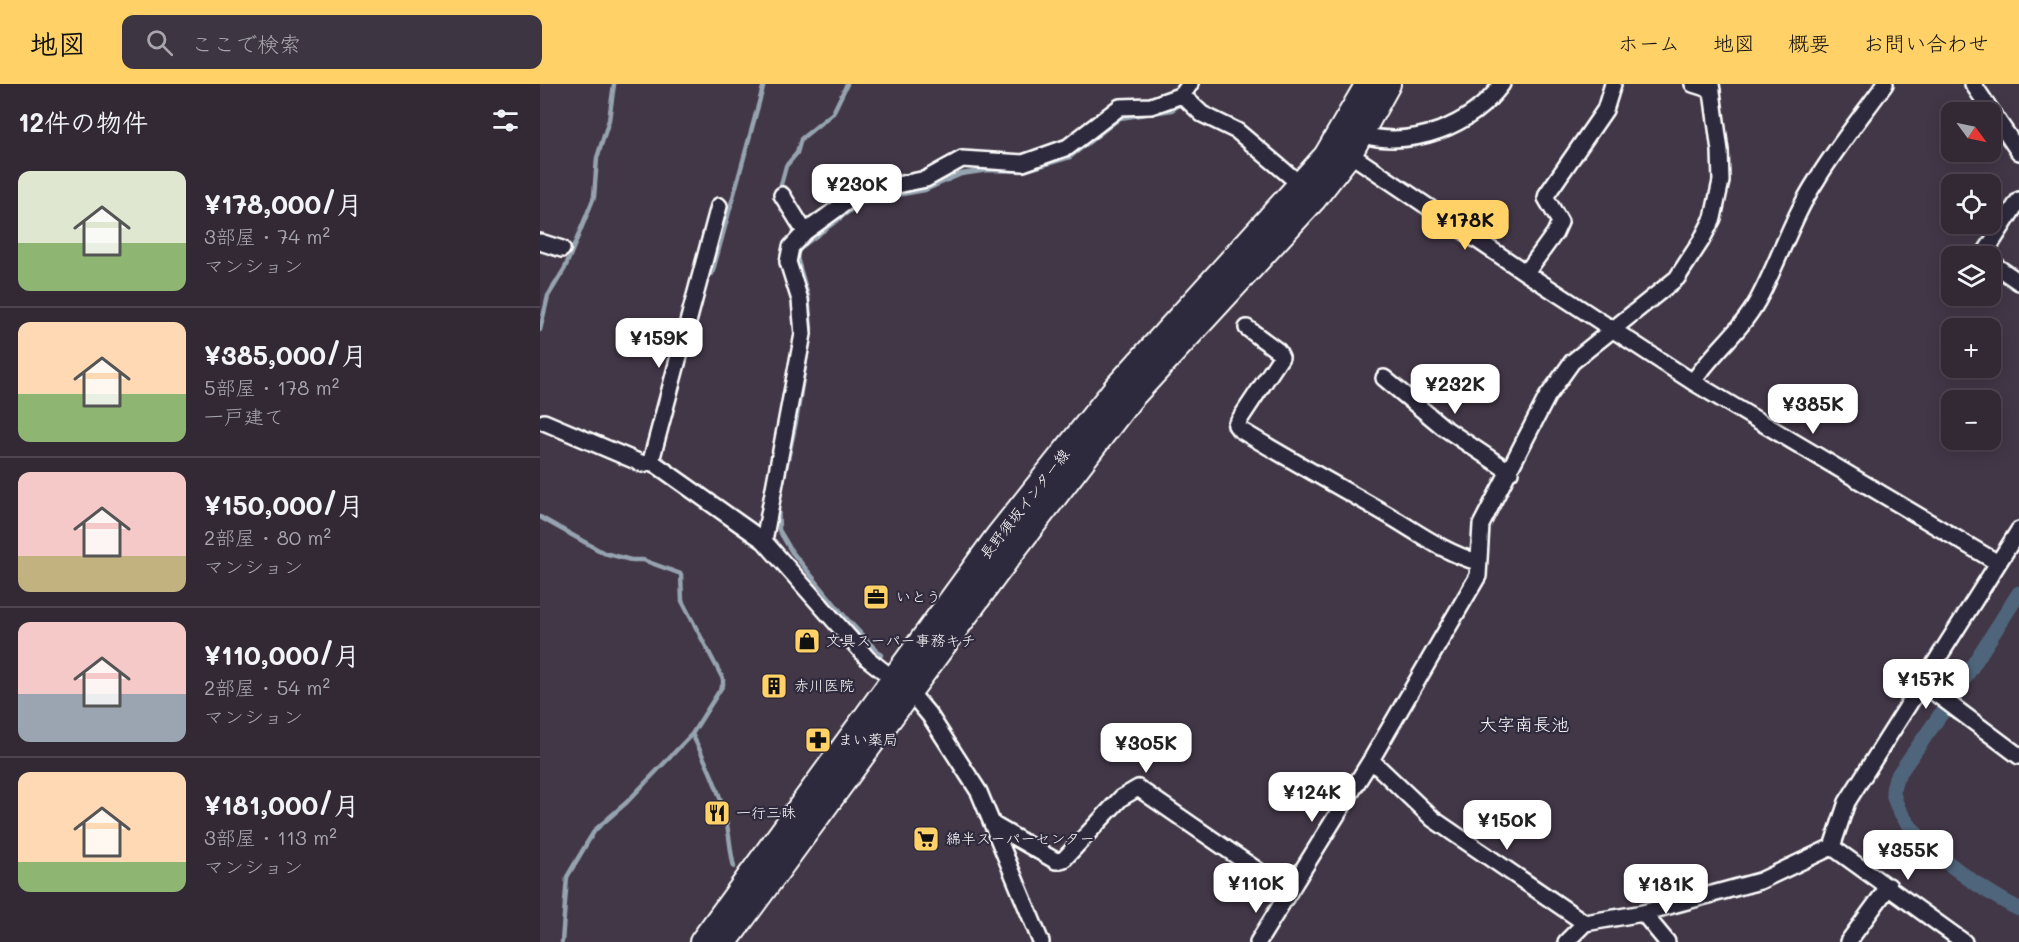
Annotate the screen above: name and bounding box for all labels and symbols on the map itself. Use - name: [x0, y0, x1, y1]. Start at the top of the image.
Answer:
- north arrow: [1941, 102, 2001, 162]
- pin: ¥230K: [815, 164, 899, 215]
- pin: ¥178K: [1423, 200, 1507, 251]
- pin: ¥159K: [617, 318, 701, 369]
- pin: ¥232K: [1413, 364, 1497, 415]
- pin: ¥385K: [1771, 384, 1855, 435]
- street label: 長野須坂インター線: [975, 444, 1073, 562]
- office icon: いとう: [861, 582, 891, 612]
- place label: いとう: [896, 586, 941, 606]
- shop icon: 文具スーパー事務キチ: [792, 626, 822, 656]
- place label: 文具スーパー事務キチ: [826, 630, 975, 650]
- pin: ¥157K: [1884, 659, 1968, 710]
- building icon: 赤川医院: [759, 671, 789, 701]
- place label: 赤川医院: [794, 675, 854, 695]
- district label: 大字南長池: [1479, 712, 1569, 736]
- pin: ¥305K: [1104, 723, 1188, 774]
- pharmacy icon: まい薬局: [803, 725, 833, 755]
- place label: まい薬局: [838, 729, 898, 749]
- pin: ¥124K: [1270, 772, 1354, 823]
- restaurant icon: 一行三昧: [702, 798, 732, 828]
- pin: ¥150K: [1465, 800, 1549, 851]
- place label: 一行三昧: [736, 802, 796, 822]
- supermarket icon: 綿半スーパーセンター: [911, 824, 941, 854]
- place label: 綿半スーパーセンター: [946, 828, 1095, 848]
- pin: ¥355K: [1866, 830, 1950, 881]
- pin: ¥110K: [1214, 863, 1298, 914]
- pin: ¥181K: [1624, 864, 1708, 915]

